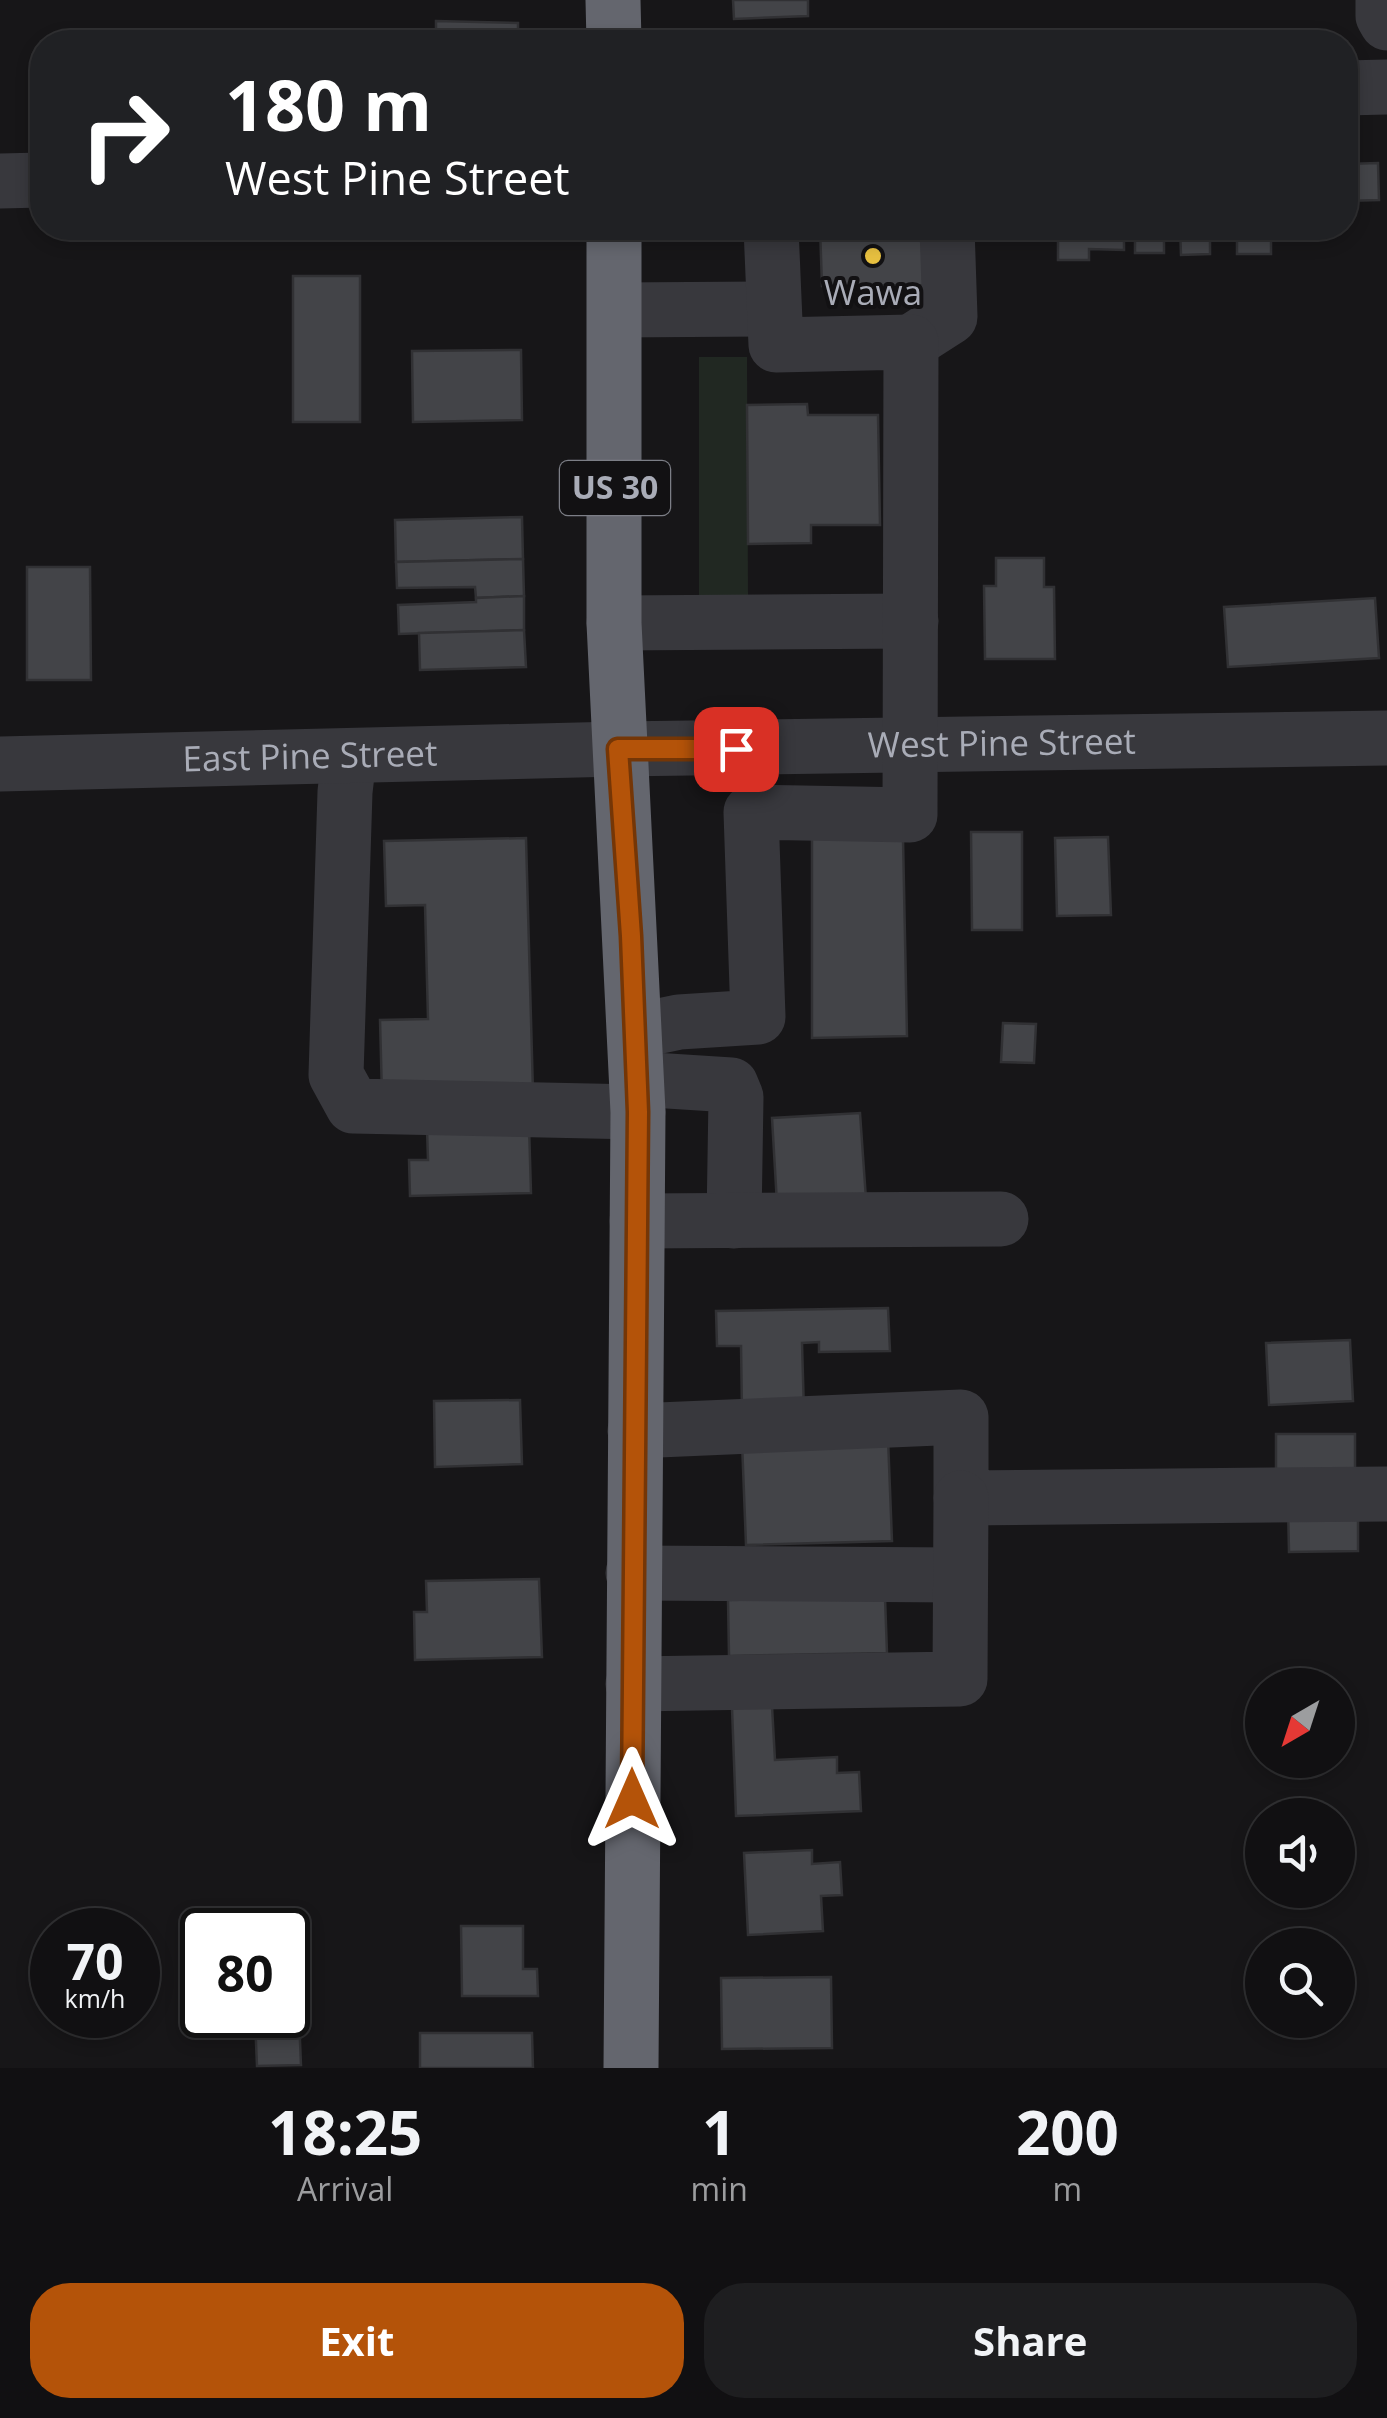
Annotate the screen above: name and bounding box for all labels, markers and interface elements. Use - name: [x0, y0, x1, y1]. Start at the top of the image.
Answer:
- text: 180 m: [225, 56, 432, 152]
- icon: right: [60, 70, 190, 200]
- text: West Pine Street: [225, 147, 570, 208]
- marker: Wawa: [862, 245, 884, 267]
- place label: Wawa: [824, 268, 922, 315]
- road number: US 30: [560, 461, 670, 515]
- pin: [694, 707, 779, 792]
- street label: West Pine Street: [867, 717, 1136, 767]
- icon: arrive: [709, 722, 764, 777]
- street label: East Pine Street: [182, 728, 438, 782]
- north arrow: [1245, 1668, 1355, 1778]
- map controls: [1245, 1668, 1355, 2038]
- position arrow: [580, 1747, 684, 1851]
- button: sound: [1245, 1798, 1355, 1908]
- speed limit sign: 80: [180, 1908, 310, 2038]
- text: 70: [66, 1927, 124, 1995]
- button: search: [1245, 1928, 1355, 2038]
- text: km/h: [65, 1981, 125, 2015]
- text: 18:25: [268, 2091, 422, 2173]
- text: 1: [702, 2091, 736, 2173]
- text: 200: [1016, 2091, 1119, 2173]
- text: Arrival: [297, 2167, 393, 2210]
- text: min: [691, 2167, 748, 2210]
- text: m: [1053, 2167, 1082, 2210]
- button: Exit: [30, 2283, 684, 2398]
- button: Share: [704, 2283, 1357, 2398]

